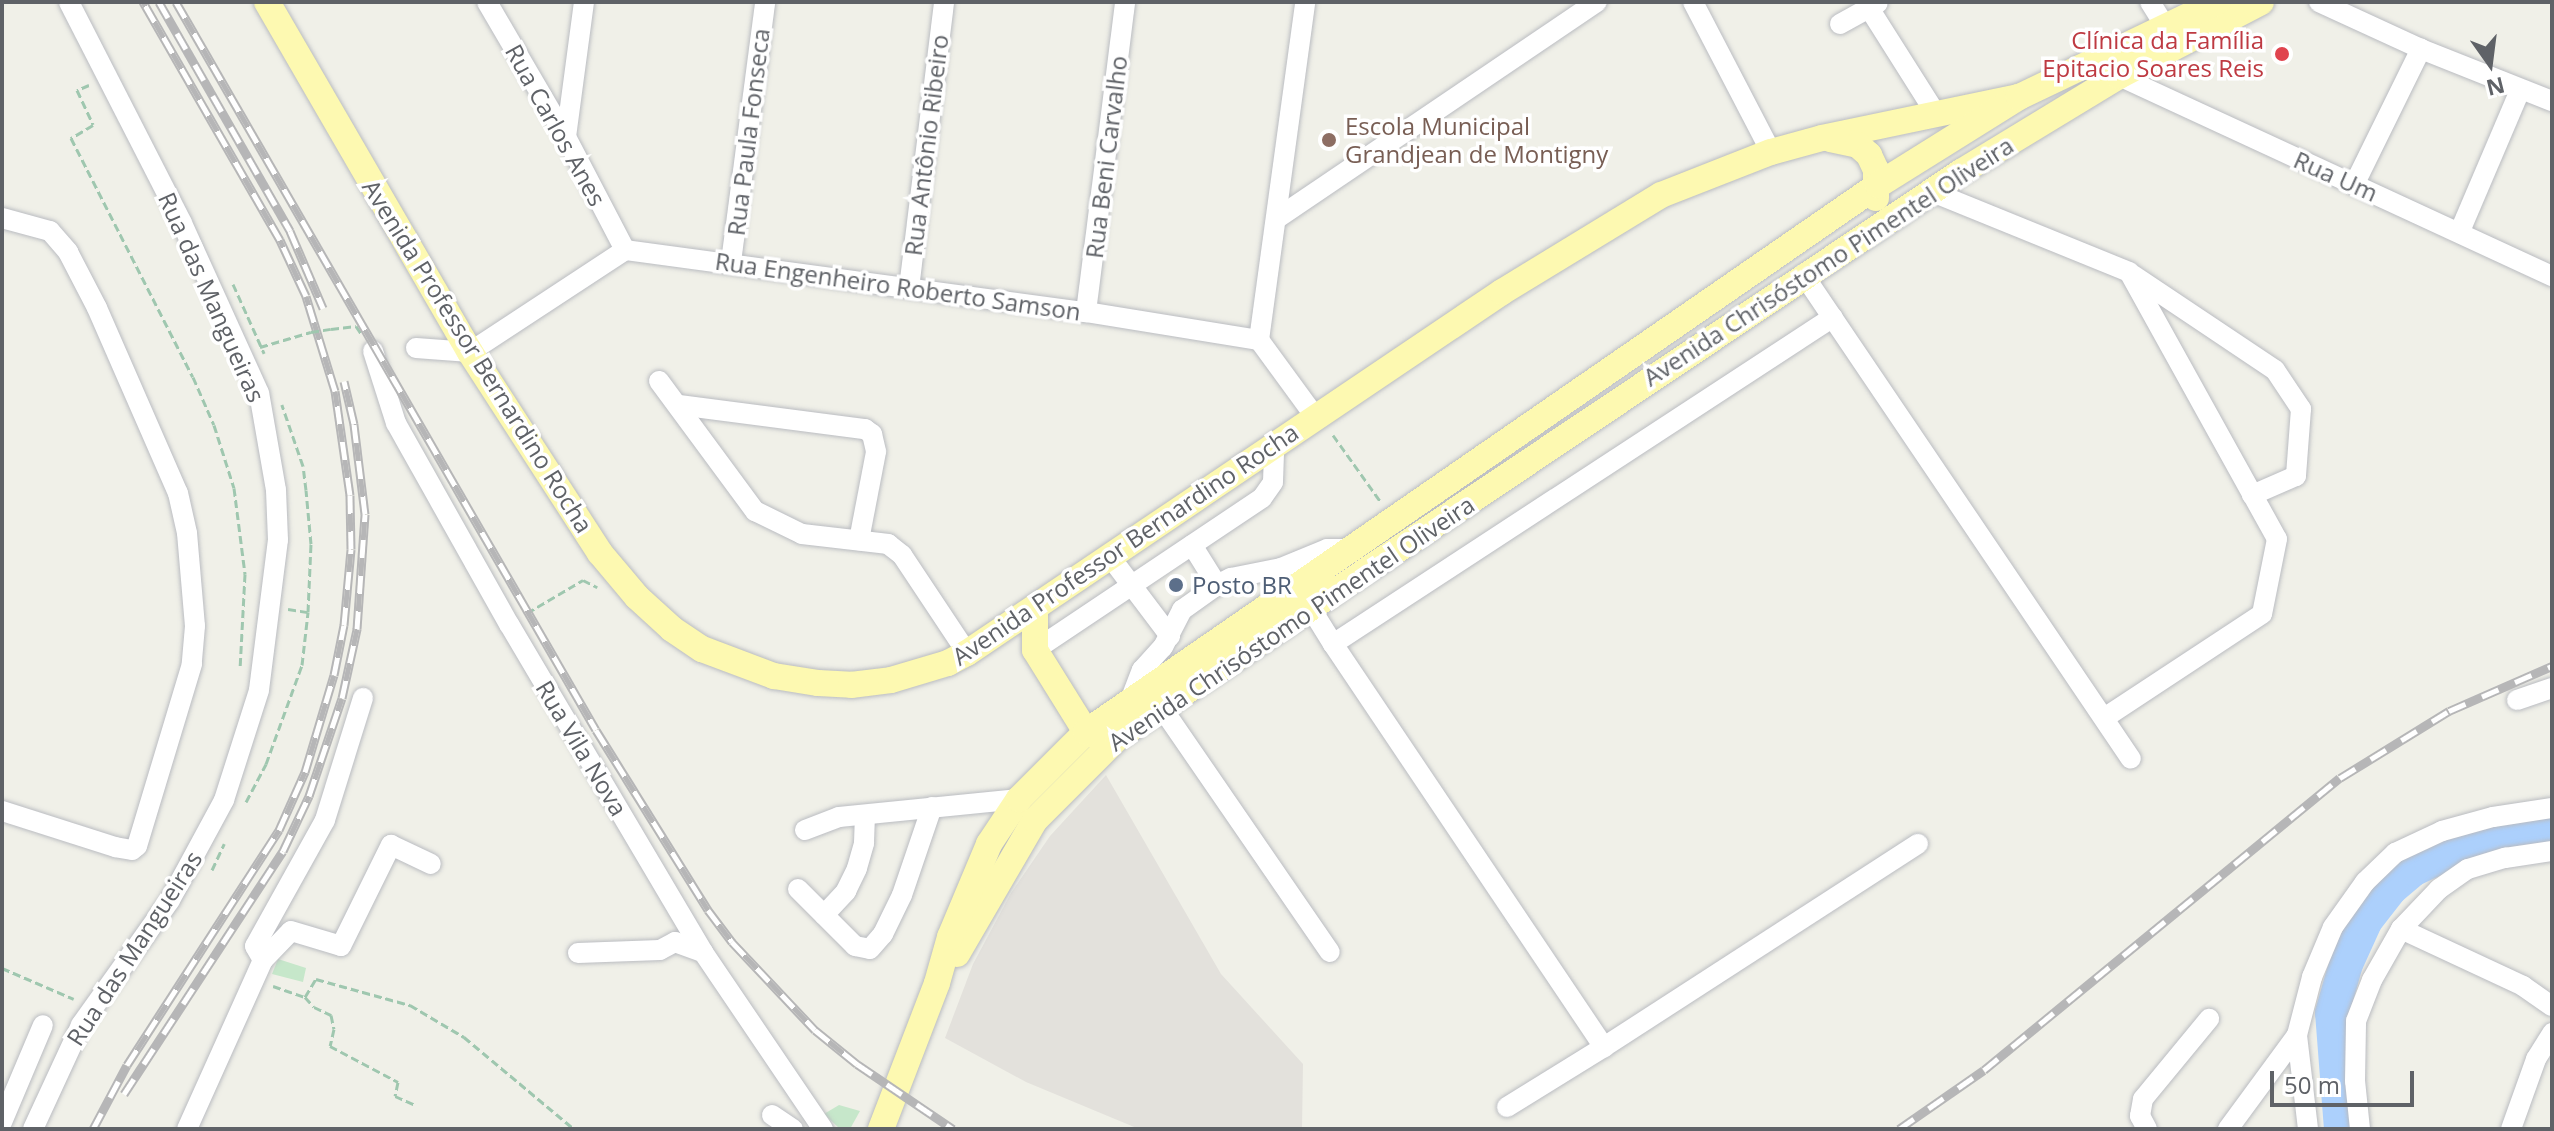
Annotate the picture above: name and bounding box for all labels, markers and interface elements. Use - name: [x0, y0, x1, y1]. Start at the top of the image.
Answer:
- north arrow: [2450, 24, 2530, 104]
- place label: Clínica da Família Epitacio Soares Reis: [2042, 26, 2264, 82]
- street label: Rua Paula Fonseca: [721, 27, 775, 237]
- street label: Rua Antônio Ribeiro: [898, 33, 954, 257]
- street label: Rua Carlos Anes: [500, 39, 612, 211]
- marker: Clínica da Família Epitacio Soares Reis: [2271, 43, 2293, 65]
- street label: Rua Beni Carvalho: [1079, 54, 1133, 260]
- text: N: [2484, 71, 2508, 104]
- place label: Escola Municipal Grandjean de Montigny: [1345, 112, 1608, 168]
- street label: Avenida Chrisóstomo Pimentel Oliveira: [1638, 130, 2018, 392]
- marker: Escola Municipal Grandjean de Montigny: [1320, 131, 1338, 149]
- street label: Rua Um: [2290, 145, 2382, 207]
- street label: Avenida Professor Bernardino Rocha: [357, 174, 599, 538]
- street label: Rua das Mangueiras: [153, 188, 271, 406]
- street label: Rua Engenheiro Roberto Samson: [713, 246, 1083, 326]
- street label: Avenida Professor Bernardino Rocha: [947, 417, 1303, 671]
- street label: Avenida Chrisóstomo Pimentel Oliveira: [1103, 489, 1479, 757]
- place label: Posto BR: [1192, 571, 1292, 599]
- marker: Posto BR: [1167, 576, 1185, 594]
- street label: Rua Vila Nova: [530, 675, 634, 821]
- street label: Rua das Mangueiras: [60, 845, 208, 1051]
- scale bar: [2274, 1055, 2418, 1105]
- text: 50 m: [2284, 1068, 2340, 1101]

